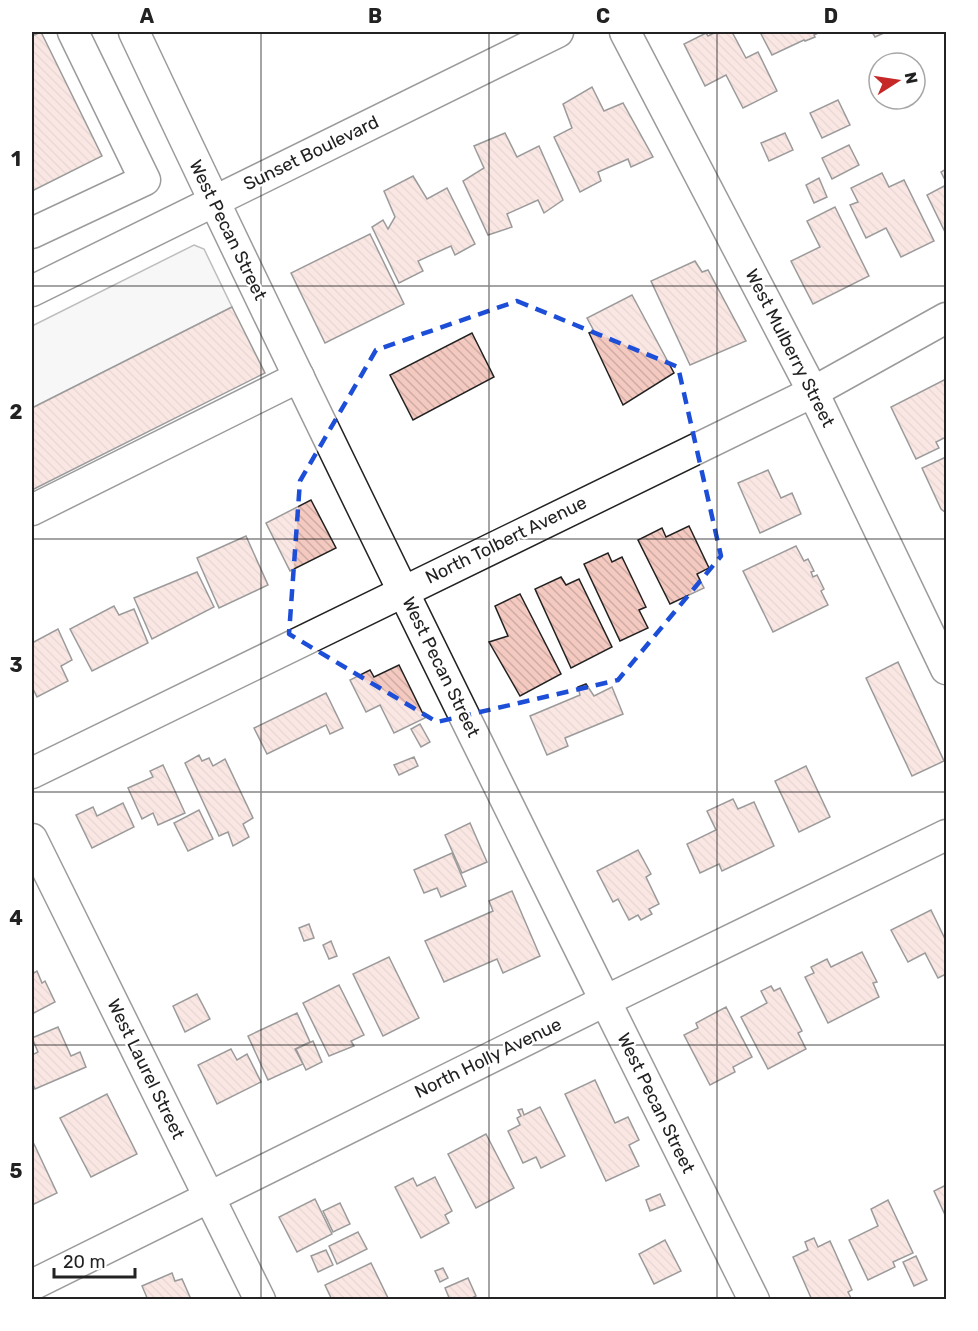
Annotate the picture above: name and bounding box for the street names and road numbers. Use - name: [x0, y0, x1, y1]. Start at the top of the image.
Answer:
- street label: Sunset Boulevard: [240, 111, 382, 195]
- street label: West Pecan Street: [184, 156, 272, 304]
- street label: West Mulberry Street: [741, 265, 839, 431]
- street label: North Tolbert Avenue: [422, 491, 590, 589]
- street label: West Pecan Street: [397, 593, 485, 741]
- street label: West Laurel Street: [103, 995, 189, 1143]
- street label: North Holly Avenue: [411, 1013, 565, 1103]
- street label: West Pecan Street: [612, 1029, 700, 1177]

